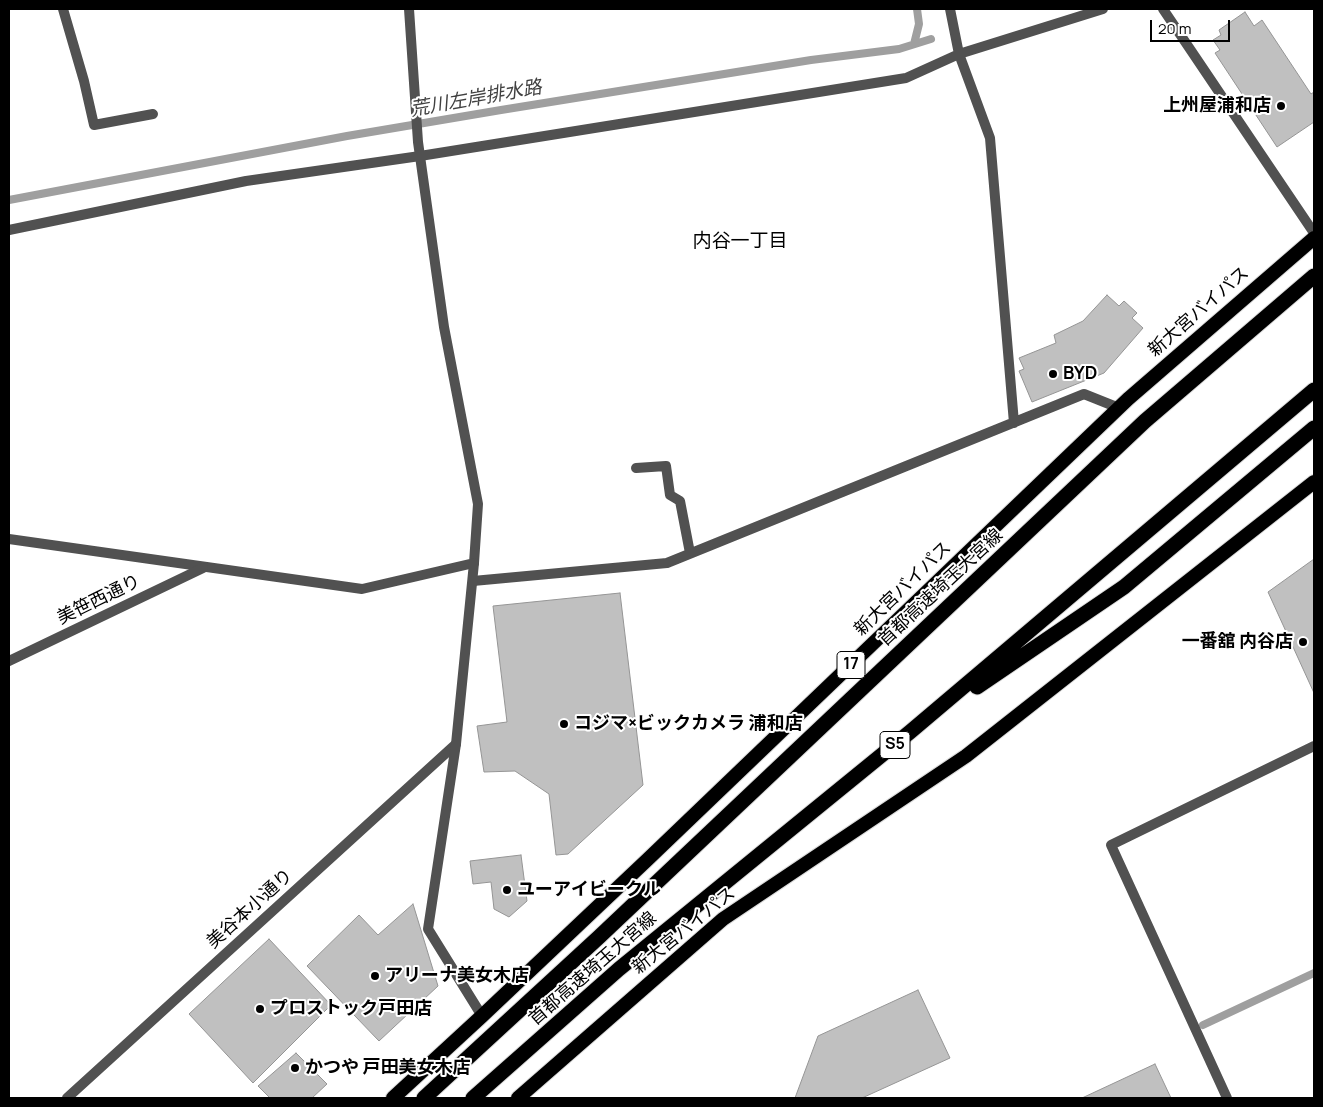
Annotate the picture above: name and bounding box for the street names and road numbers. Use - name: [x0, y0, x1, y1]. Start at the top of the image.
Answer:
- street label: 新大宮バイパス: [1144, 263, 1254, 361]
- street label: 首都高速埼玉大宮線: [874, 525, 1008, 651]
- street label: 新大宮バイパス: [850, 537, 956, 641]
- street label: 美笹西通り: [54, 571, 144, 629]
- road number: 17: [837, 652, 865, 678]
- road number: S5: [880, 732, 910, 758]
- street label: 美谷本小通り: [203, 865, 297, 953]
- street label: 新大宮バイパス: [628, 883, 740, 979]
- street label: 首都高速埼玉大宮線: [525, 908, 661, 1030]

